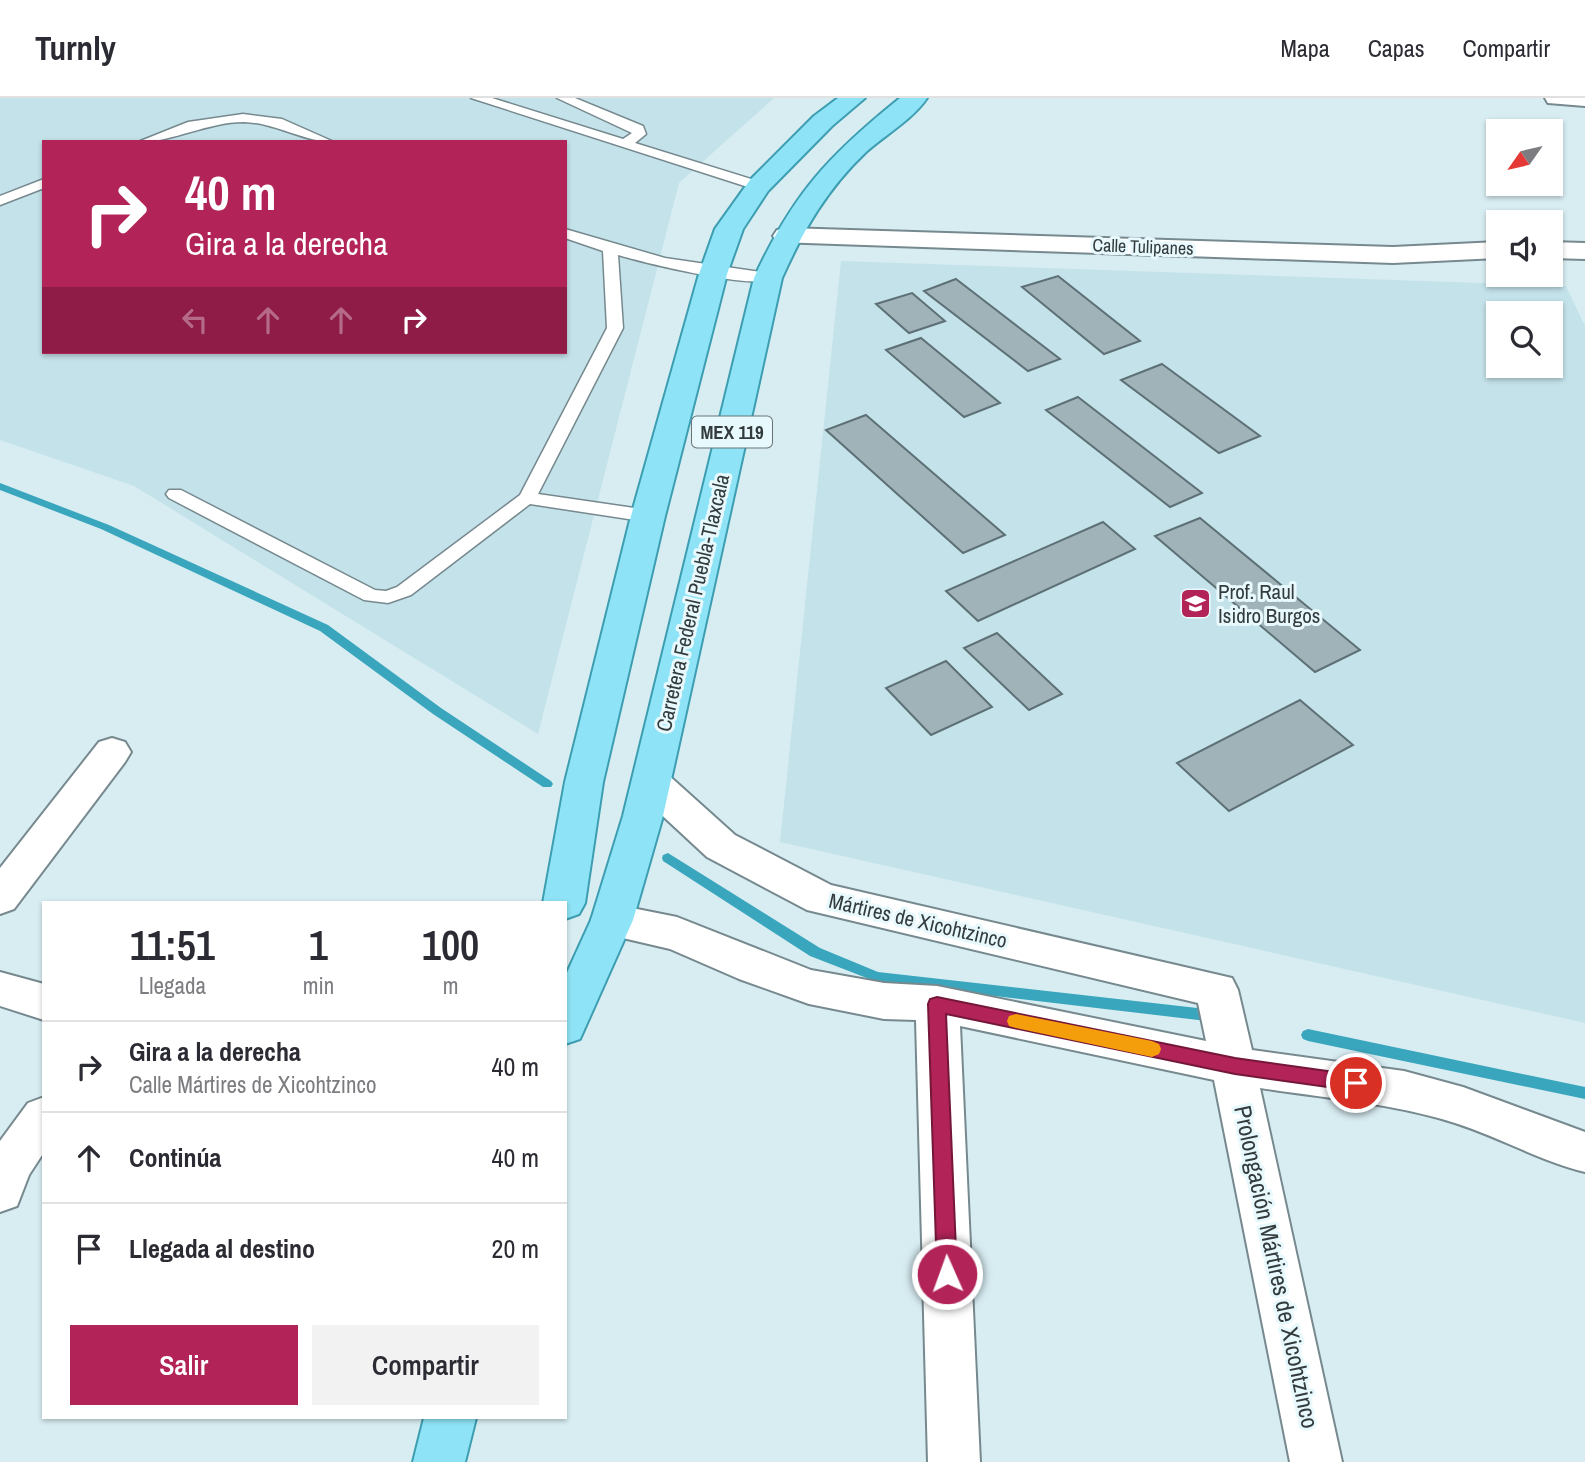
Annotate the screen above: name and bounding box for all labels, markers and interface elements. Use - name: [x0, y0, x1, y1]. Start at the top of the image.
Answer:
- text: Turnly: [35, 26, 116, 70]
- text: Mapa: [1280, 32, 1330, 64]
- text: Capas: [1368, 32, 1425, 64]
- text: Compartir: [1463, 32, 1550, 64]
- north arrow: [1486, 119, 1563, 196]
- map controls: [1486, 119, 1563, 378]
- text: 40 m: [185, 159, 277, 225]
- icon: right: [70, 168, 161, 259]
- button: sound: [1486, 210, 1563, 287]
- text: Gira a la derecha: [185, 222, 388, 265]
- street label: Calle Tulipanes: [1092, 232, 1194, 261]
- icon: left: [176, 301, 214, 339]
- icon: ahead: [249, 301, 287, 339]
- icon: ahead: [322, 301, 360, 339]
- icon: right: [395, 301, 433, 339]
- button: search: [1486, 301, 1563, 378]
- road number: MEX 119: [692, 416, 772, 448]
- street label: Carretera Federal Puebla-Tlaxcala: [649, 471, 736, 734]
- place label: Prof. Raul Isidro Burgos: [1218, 577, 1320, 630]
- school or university icon: Prof. Raul Isidro Burgos: [1178, 587, 1212, 621]
- street label: Mártires de Xicohtzinco: [826, 886, 1010, 955]
- text: 11:51: [130, 917, 215, 973]
- text: 1: [309, 917, 328, 973]
- text: 100: [422, 917, 479, 973]
- text: Llegada: [139, 970, 206, 1001]
- text: min: [303, 970, 334, 1001]
- text: m: [443, 970, 458, 1001]
- text: Gira a la derecha: [129, 1034, 301, 1069]
- icon: right: [70, 1048, 108, 1086]
- text: 40 m: [492, 1049, 539, 1084]
- pin: [1326, 1053, 1386, 1113]
- icon: arrive: [1337, 1064, 1375, 1102]
- text: Calle Mártires de Xicohtzinco: [129, 1069, 376, 1100]
- street label: Prolongación Mártires de Xicohtzinco: [1227, 1102, 1327, 1431]
- icon: ahead: [70, 1139, 108, 1177]
- text: Continúa: [129, 1140, 221, 1175]
- text: 40 m: [492, 1140, 539, 1175]
- icon: arrive: [70, 1230, 108, 1268]
- text: Llegada al destino: [129, 1231, 315, 1266]
- text: 20 m: [492, 1231, 539, 1266]
- position arrow: [910, 1237, 984, 1311]
- button: Salir: [70, 1325, 298, 1405]
- button: Compartir: [312, 1325, 539, 1405]

